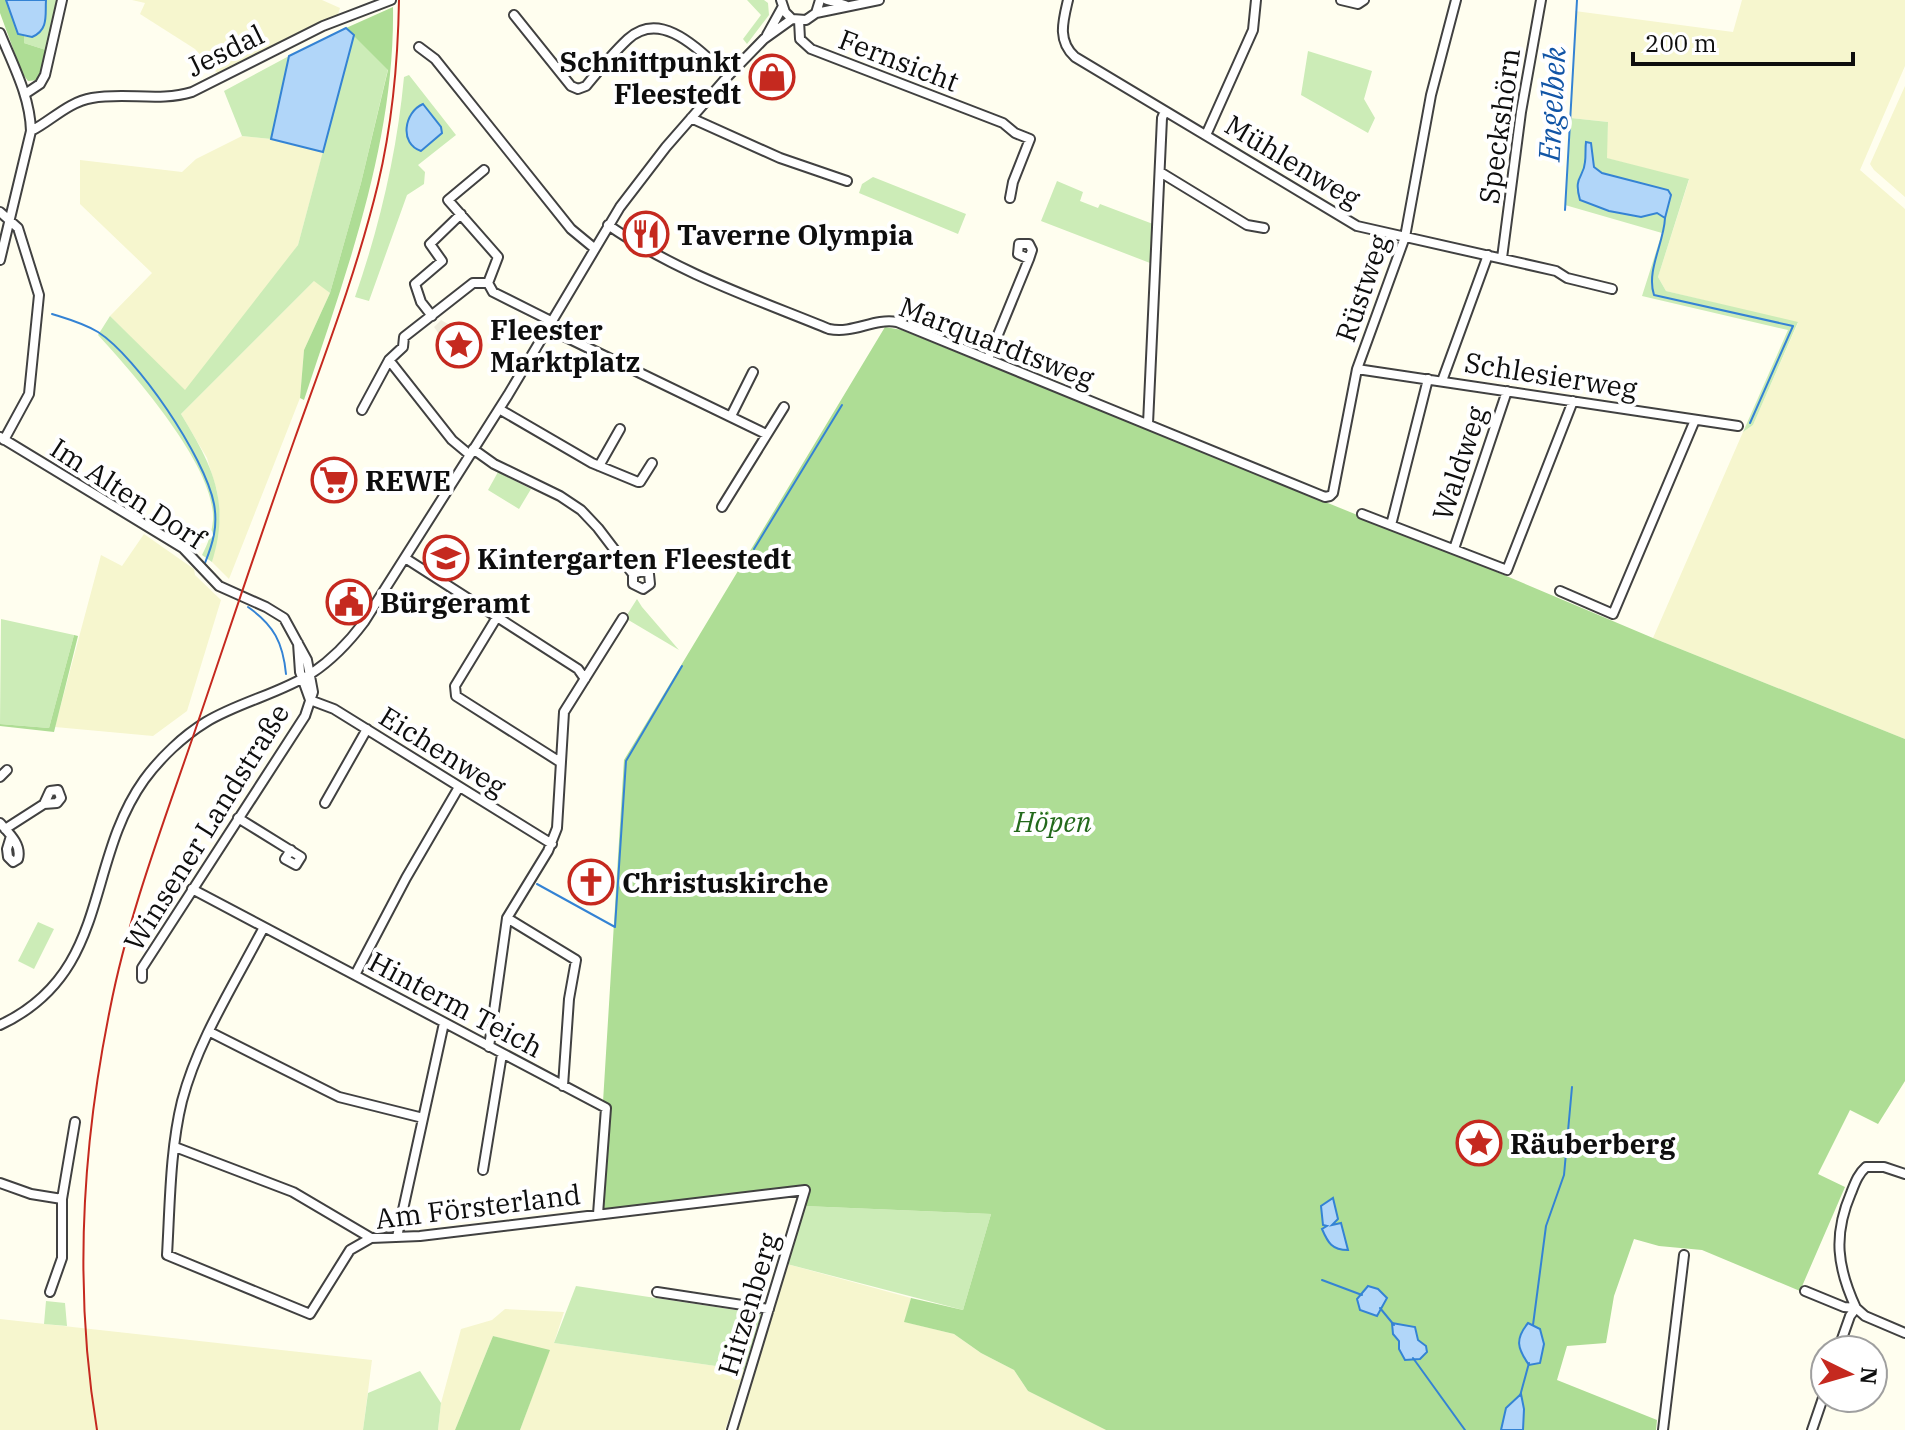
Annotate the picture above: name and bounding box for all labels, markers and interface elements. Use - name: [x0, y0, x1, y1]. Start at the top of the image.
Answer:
- street label: Jesdal: [180, 15, 270, 85]
- scale bar: [1633, 16, 1853, 66]
- street label: Fernsicht: [834, 20, 965, 100]
- text: 200 m: [1645, 27, 1717, 59]
- place label: Schnittpunkt Fleestedt: [559, 43, 741, 112]
- water label: Engelbek: [1528, 45, 1573, 164]
- street label: Speckshörn: [1470, 46, 1528, 206]
- shop icon: Schnittpunkt Fleestedt: [748, 53, 796, 101]
- street label: Mühlenweg: [1218, 106, 1368, 216]
- restaurant icon: Taverne Olympia: [622, 210, 670, 258]
- place label: Taverne Olympia: [677, 216, 914, 253]
- street label: Rüstweg: [1326, 229, 1398, 347]
- street label: Marquardtsweg: [894, 288, 1100, 396]
- place label: Fleester Marktplatz: [490, 311, 640, 380]
- place icon: Fleester Marktplatz: [435, 321, 483, 369]
- street label: Schlesierweg: [1462, 343, 1640, 407]
- street label: Waldweg: [1423, 401, 1495, 525]
- street label: Im Alten Dorf: [44, 429, 215, 558]
- supermarket icon: REWE: [310, 456, 358, 504]
- place label: REWE: [365, 462, 451, 499]
- school or university icon: Kintergarten Fleestedt: [422, 534, 470, 582]
- place label: Kintergarten Fleestedt: [477, 540, 791, 577]
- public building icon: Bürgeramt: [325, 578, 373, 626]
- place label: Bürgeramt: [380, 584, 530, 621]
- street label: Winsener Landstraße: [115, 696, 297, 958]
- street label: Eichenweg: [373, 697, 513, 805]
- park label: Höpen: [1013, 803, 1092, 840]
- church icon: Christuskirche: [567, 858, 615, 906]
- place label: Christuskirche: [622, 864, 829, 901]
- street label: Hinterm Teich: [363, 943, 549, 1065]
- place icon: Räuberberg: [1455, 1119, 1503, 1167]
- place label: Räuberberg: [1510, 1125, 1676, 1162]
- street label: Am Försterland: [373, 1175, 583, 1237]
- street label: Hitzenberg: [709, 1228, 787, 1380]
- north arrow: [1809, 1334, 1889, 1414]
- text: N: [1854, 1366, 1885, 1386]

